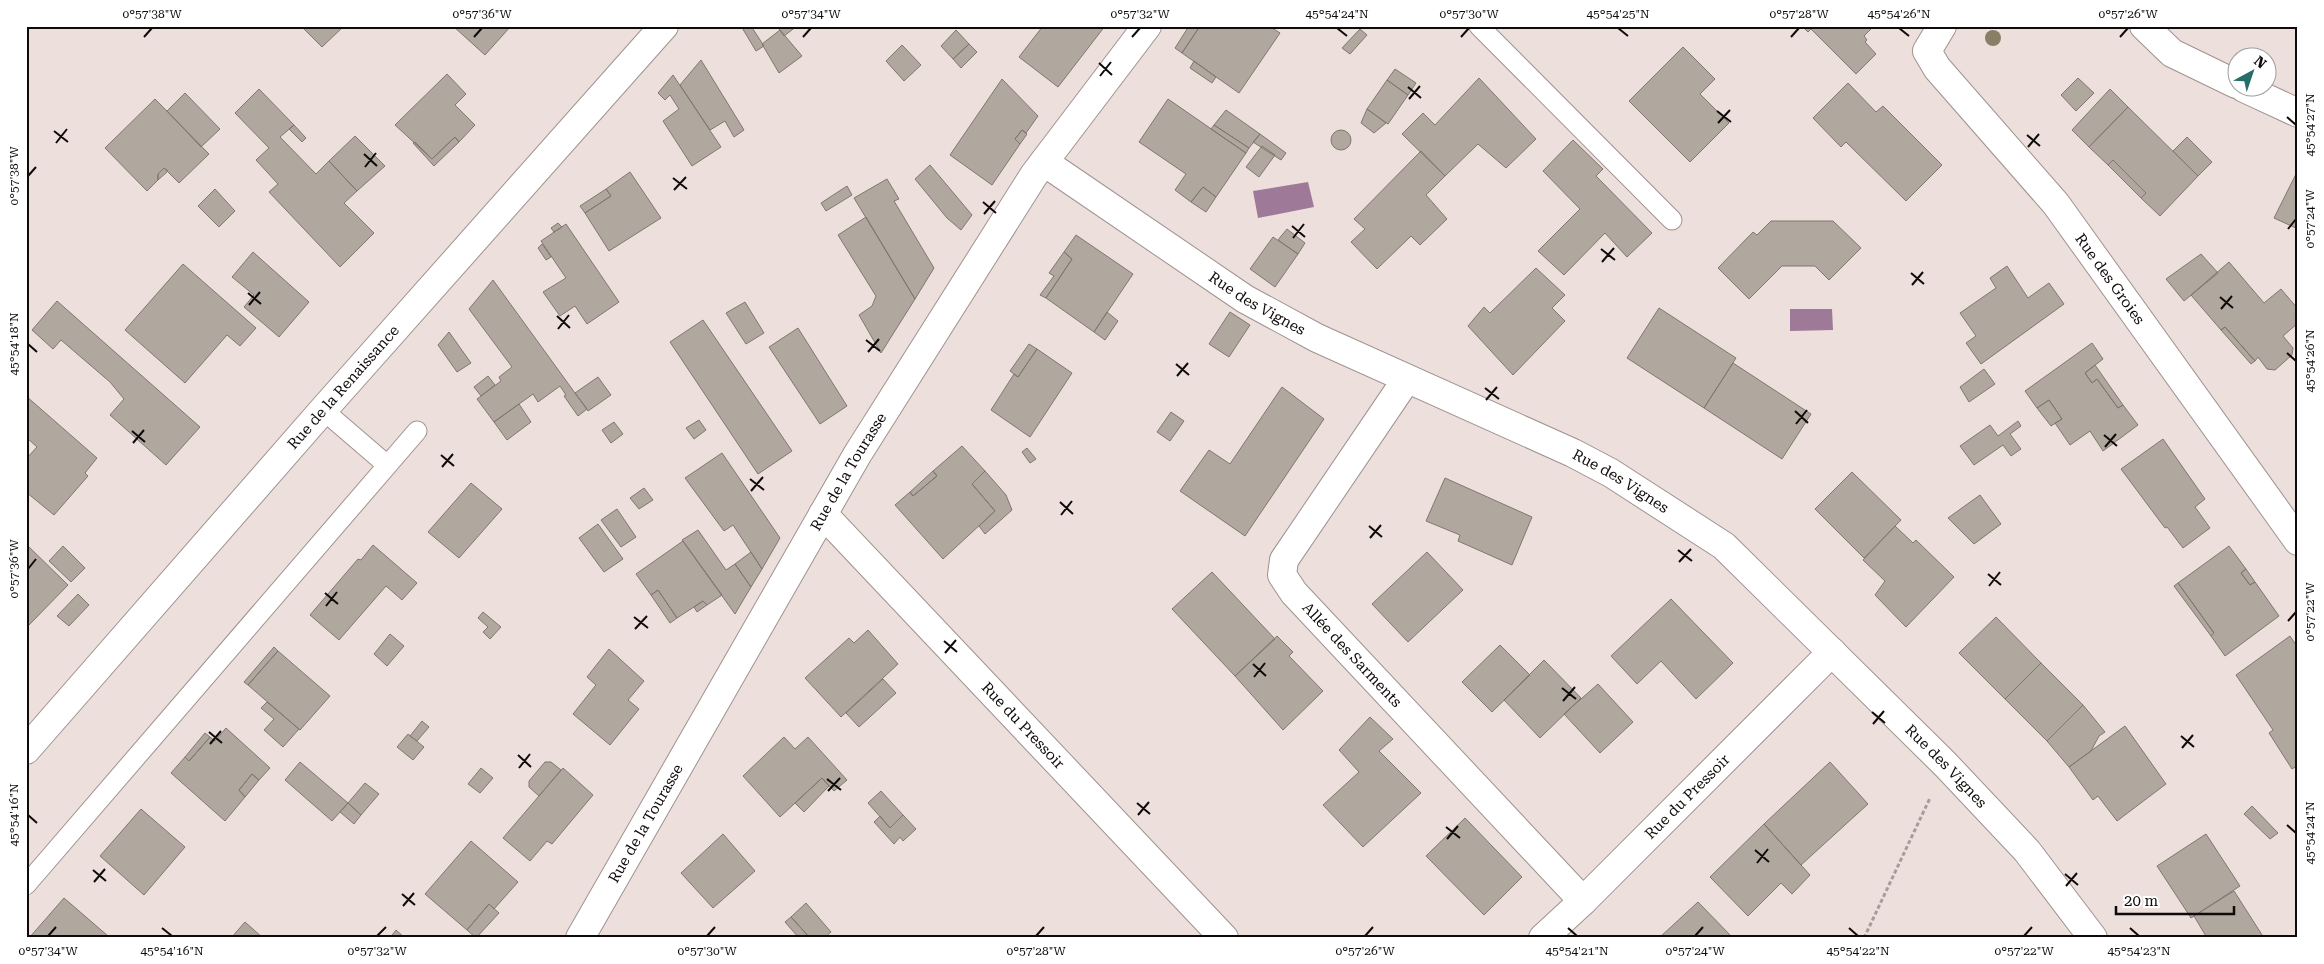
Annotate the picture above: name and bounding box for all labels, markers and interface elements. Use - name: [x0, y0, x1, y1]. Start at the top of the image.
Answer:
- text: 0°57'38"W: [122, 7, 182, 21]
- text: 0°57'36"W: [452, 7, 512, 21]
- text: 0°57'34"W: [781, 7, 841, 21]
- text: 0°57'32"W: [1110, 7, 1170, 21]
- text: 45°54'24"N: [1305, 7, 1369, 21]
- text: 0°57'30"W: [1439, 7, 1499, 21]
- text: 45°54'25"N: [1586, 7, 1650, 21]
- text: 0°57'28"W: [1769, 7, 1829, 21]
- text: 45°54'26"N: [1867, 7, 1931, 21]
- text: 0°57'26"W: [2098, 7, 2158, 21]
- north arrow: [2226, 48, 2276, 98]
- text: N: [2251, 52, 2270, 72]
- text: 45°54'27"N: [2303, 93, 2317, 157]
- text: 0°57'38"W: [7, 146, 21, 206]
- text: 0°57'24"W: [2303, 189, 2317, 249]
- street label: Rue des Groies: [2071, 230, 2149, 328]
- street label: Rue des Vignes: [1205, 268, 1309, 339]
- text: 45°54'18"N: [7, 312, 21, 376]
- street label: Rue de la Renaissance: [284, 322, 403, 453]
- text: 45°54'26"N: [2303, 329, 2317, 393]
- street label: Rue de la Tourasse: [807, 409, 890, 534]
- street label: Rue des Vignes: [1569, 445, 1672, 517]
- text: 0°57'36"W: [7, 539, 21, 599]
- text: 0°57'22"W: [2303, 582, 2317, 642]
- street label: Allée des Sarments: [1298, 599, 1406, 711]
- street label: Rue du Pressoir: [978, 678, 1068, 773]
- street label: Rue des Vignes: [1901, 721, 1991, 812]
- street label: Rue du Pressoir: [1641, 751, 1733, 843]
- street label: Rue de la Tourasse: [605, 761, 687, 886]
- text: 45°54'16"N: [7, 783, 21, 847]
- text: 45°54'24"N: [2303, 801, 2317, 865]
- scale bar: [2116, 884, 2234, 916]
- text: 20 m: [2124, 892, 2159, 910]
- text: 0°57'34"W: [18, 944, 78, 958]
- text: 45°54'16"N: [140, 944, 204, 958]
- text: 0°57'32"W: [347, 944, 407, 958]
- text: 0°57'30"W: [677, 944, 737, 958]
- text: 0°57'28"W: [1006, 944, 1066, 958]
- text: 0°57'26"W: [1335, 944, 1395, 958]
- text: 45°54'21"N: [1545, 944, 1609, 958]
- text: 0°57'24"W: [1665, 944, 1725, 958]
- text: 45°54'22"N: [1826, 944, 1890, 958]
- text: 0°57'22"W: [1994, 944, 2054, 958]
- text: 45°54'23"N: [2107, 944, 2171, 958]

